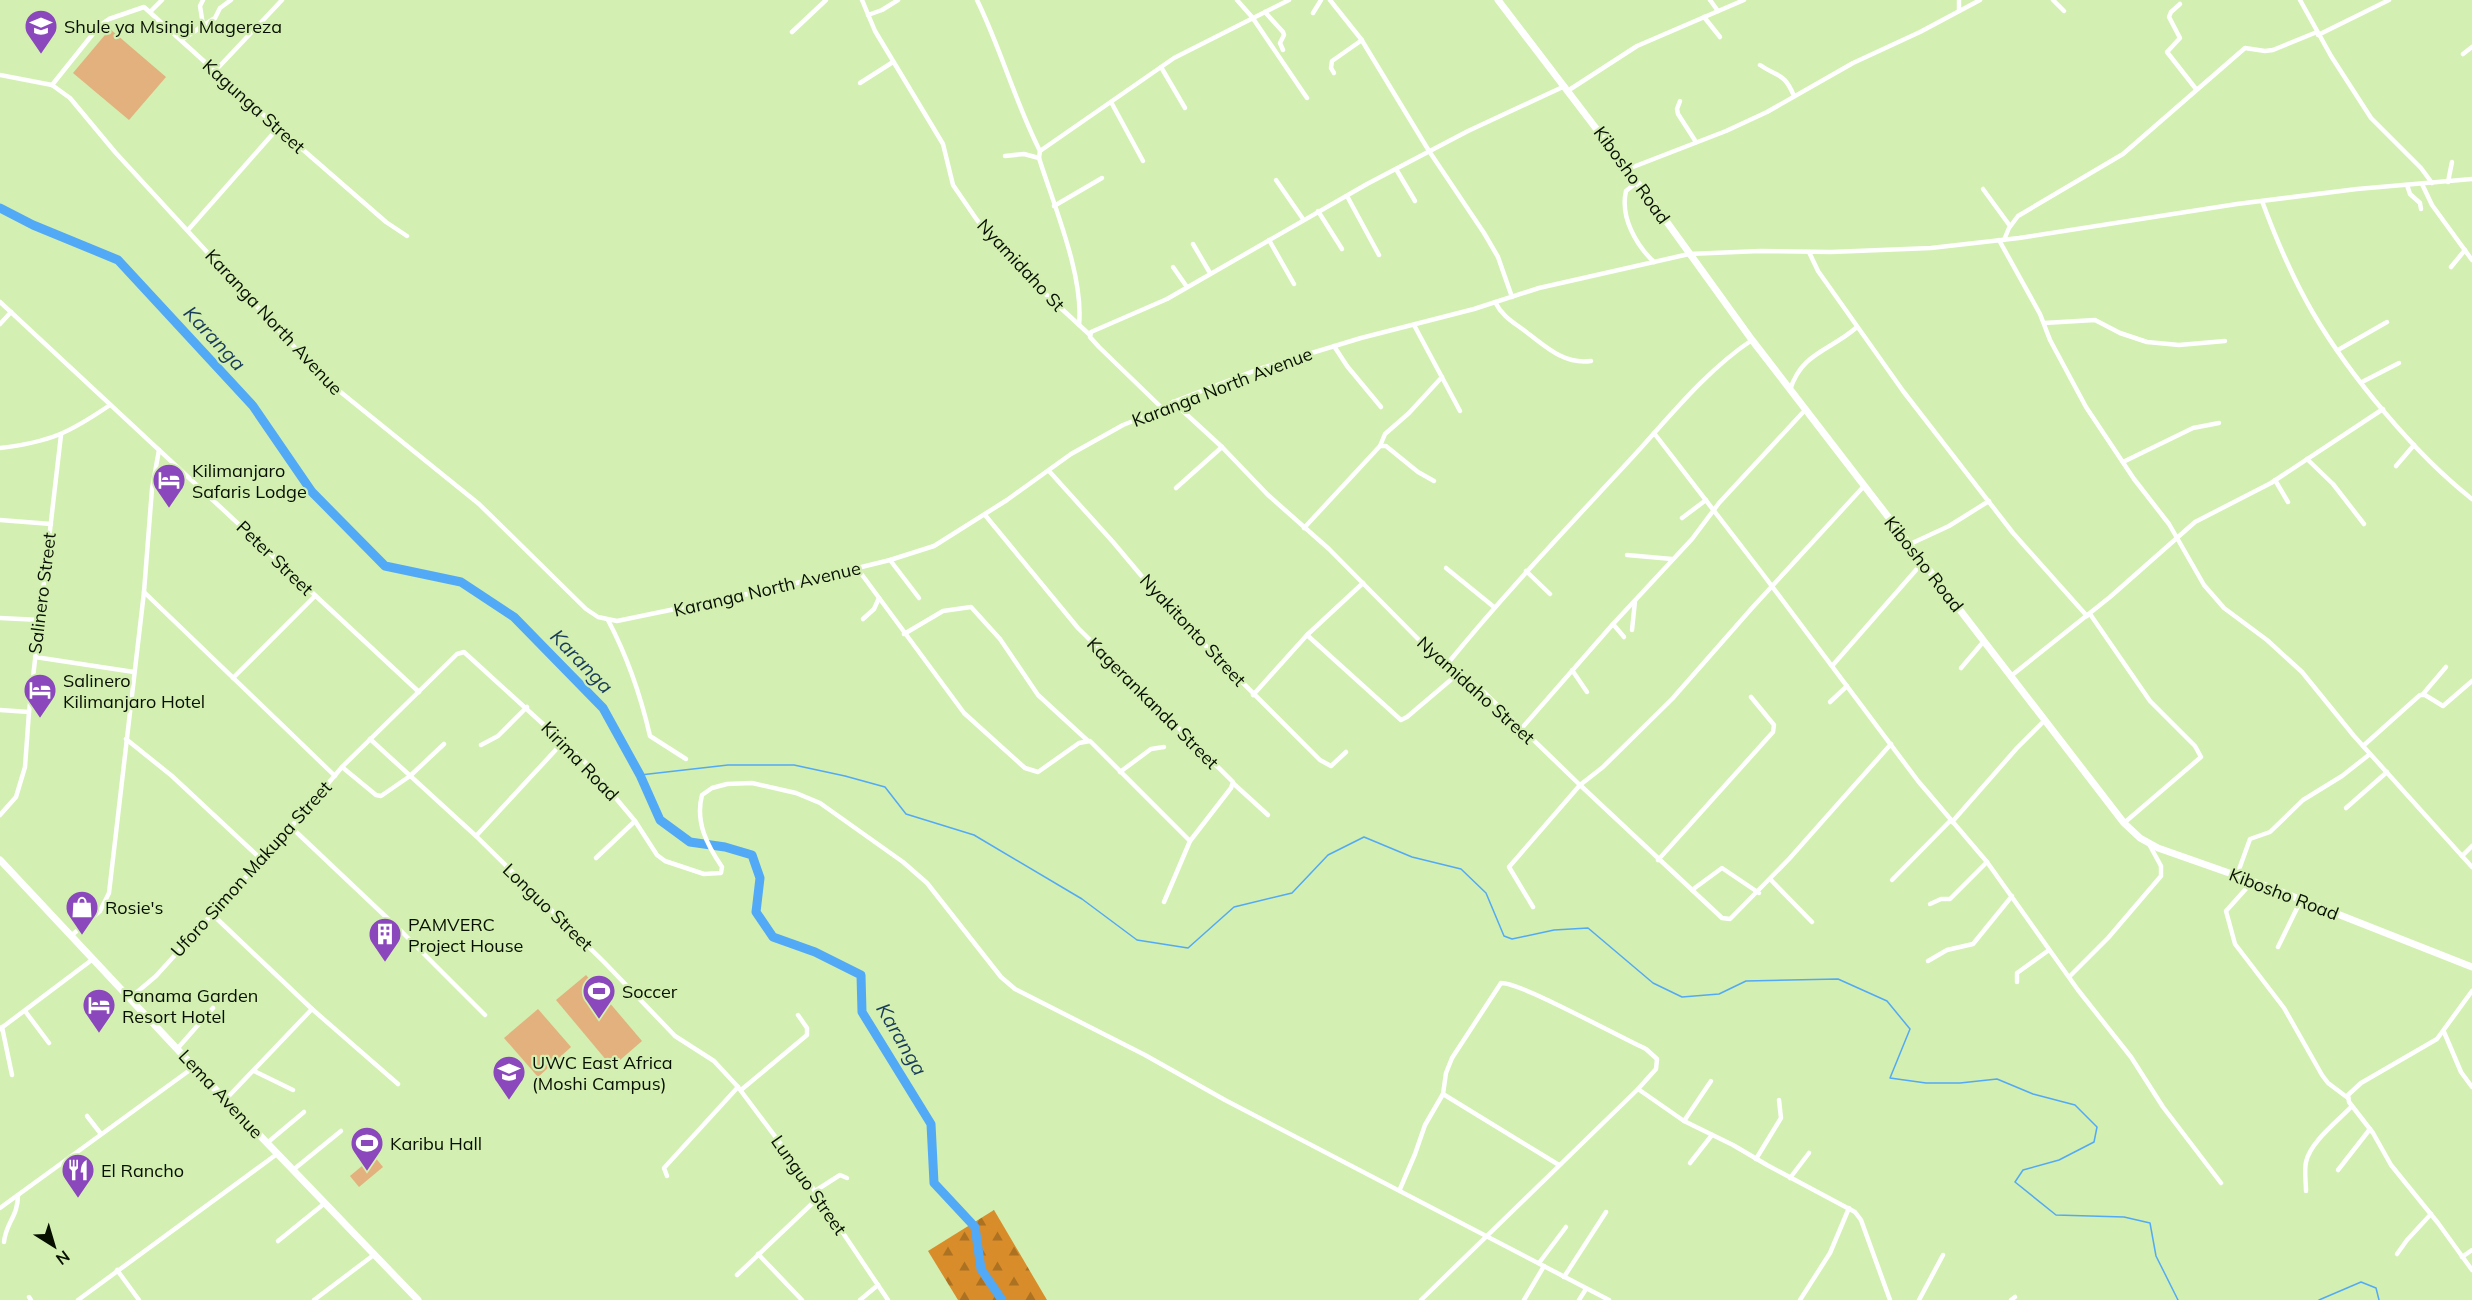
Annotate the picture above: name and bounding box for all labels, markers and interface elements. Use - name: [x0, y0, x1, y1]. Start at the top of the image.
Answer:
- school or university icon: Shule ya Msingi Magereza: [23, 8, 59, 55]
- place label: Shule ya Msingi Magereza: [64, 15, 282, 38]
- street label: Kagunga Street: [198, 54, 310, 158]
- street label: Kibosho Road: [1589, 122, 1675, 228]
- street label: Nyamidaho St: [972, 214, 1070, 316]
- street label: Karanga North Avenue: [201, 245, 347, 399]
- water label: Karanga: [179, 301, 251, 375]
- street label: Karanga North Avenue: [1129, 342, 1315, 432]
- place label: Kilimanjaro Safaris Lodge: [192, 459, 307, 503]
- hotel icon: Kilimanjaro Safaris Lodge: [151, 462, 187, 509]
- street label: Kibosho Road: [1879, 511, 1969, 617]
- street label: Peter Street: [232, 516, 318, 600]
- street label: Salinero Street: [23, 531, 61, 655]
- street label: Karanga North Avenue: [671, 556, 863, 622]
- street label: Nyakitonto Street: [1135, 569, 1251, 691]
- water label: Karanga: [545, 624, 619, 698]
- street label: Nyamidaho Street: [1412, 631, 1540, 749]
- street label: Kagerankanda Street: [1082, 632, 1224, 774]
- place label: Salinero Kilimanjaro Hotel: [63, 669, 205, 713]
- hotel icon: Salinero Kilimanjaro Hotel: [22, 672, 58, 719]
- street label: Kirima Road: [536, 716, 624, 806]
- street label: Uforo Simon Makupa Street: [166, 776, 336, 962]
- street label: Longuo Street: [498, 858, 598, 956]
- street label: Kibosho Road: [2226, 863, 2342, 925]
- shop icon: Rosie's: [64, 889, 100, 936]
- place label: Rosie's: [105, 896, 164, 919]
- place label: PAMVERC Project House: [408, 913, 523, 957]
- building icon: PAMVERC Project House: [367, 916, 403, 963]
- sports icon: Soccer: [581, 973, 617, 1020]
- place label: Soccer: [622, 980, 678, 1003]
- place label: Panama Garden Resort Hotel: [122, 984, 258, 1028]
- hotel icon: Panama Garden Resort Hotel: [81, 987, 117, 1034]
- water label: Karanga: [871, 998, 933, 1080]
- street label: Lema Avenue: [174, 1045, 268, 1143]
- place label: UWC East Africa (Moshi Campus): [532, 1051, 673, 1095]
- school or university icon: UWC East Africa (Moshi Campus): [491, 1054, 527, 1101]
- sports icon: Karibu Hall: [349, 1125, 385, 1172]
- street label: Lunguo Street: [766, 1131, 852, 1239]
- place label: Karibu Hall: [390, 1132, 482, 1155]
- restaurant icon: El Rancho: [60, 1152, 96, 1199]
- place label: El Rancho: [101, 1159, 184, 1182]
- north arrow: [24, 1216, 84, 1276]
- text: N: [52, 1246, 74, 1270]

